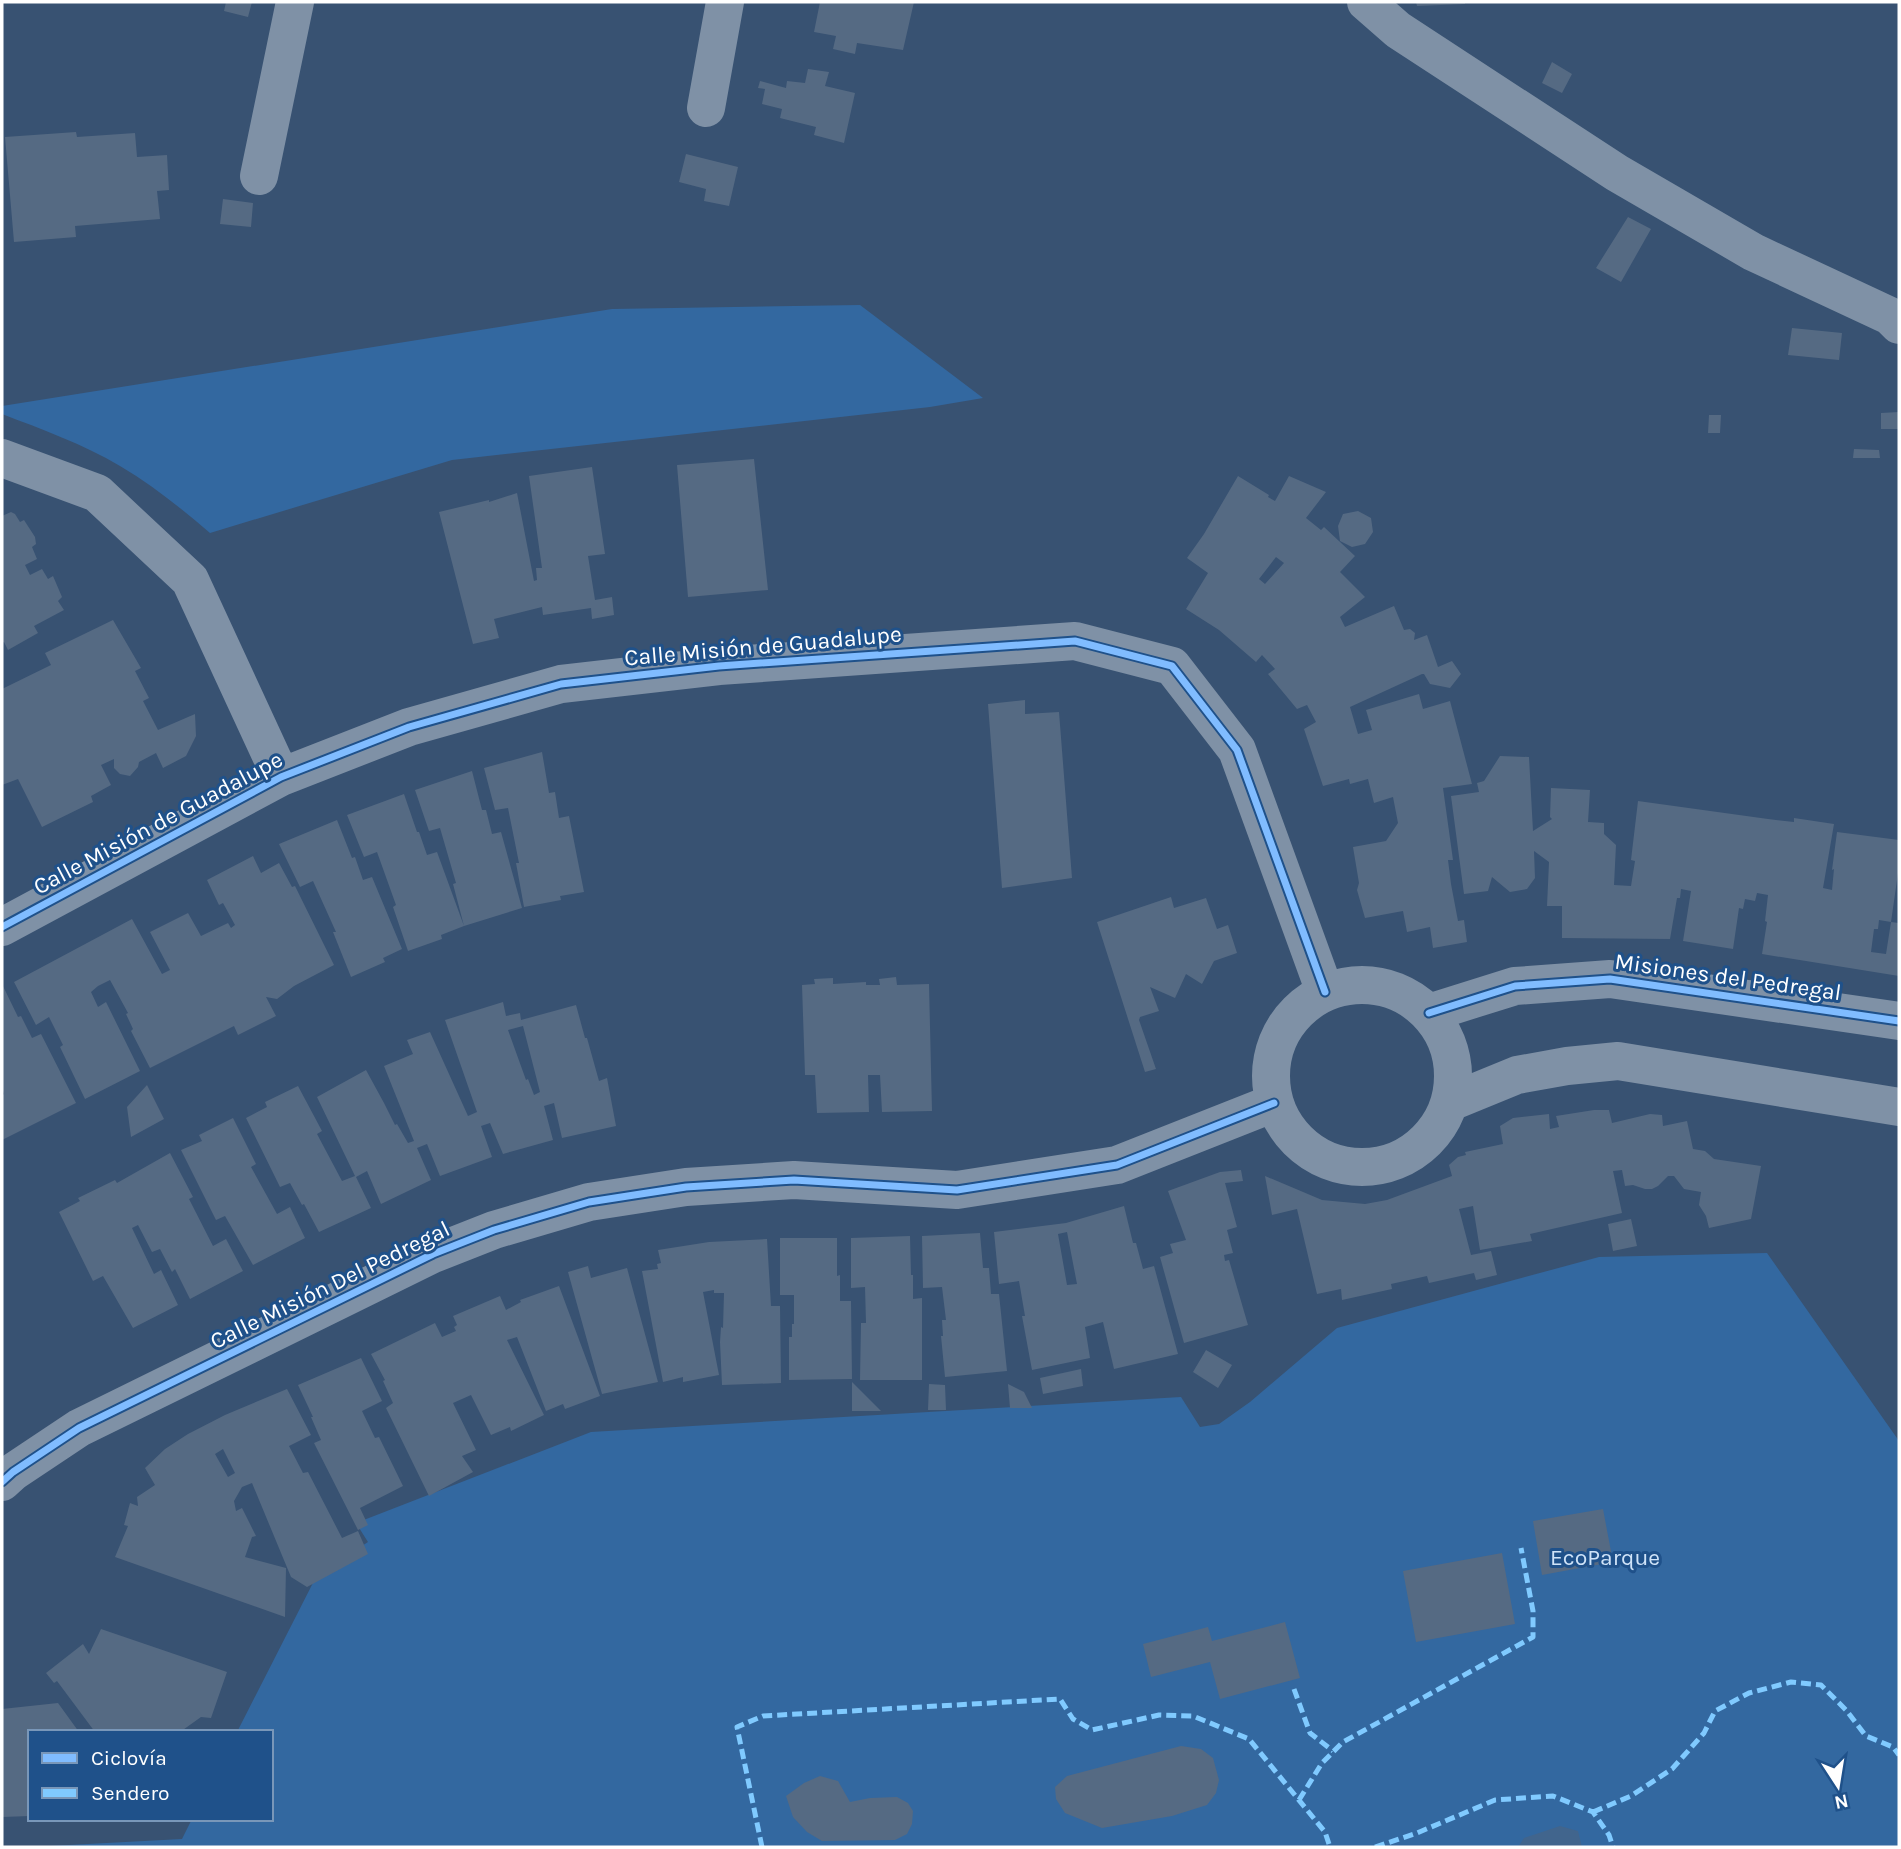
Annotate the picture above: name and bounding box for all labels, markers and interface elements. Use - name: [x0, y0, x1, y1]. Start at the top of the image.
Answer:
- street label: Calle Misión de Guadalupe: [623, 620, 903, 672]
- street label: Calle Misión de Guadalupe: [29, 746, 287, 900]
- street label: Misiones del Pedregal: [1613, 948, 1843, 1006]
- street label: Calle Misión Del Pedregal: [206, 1215, 454, 1355]
- park label: EcoParque: [1550, 1544, 1660, 1571]
- legend: [28, 1730, 273, 1821]
- text: Ciclovía: [91, 1746, 167, 1770]
- north arrow: [1803, 1751, 1873, 1821]
- text: Sendero: [91, 1781, 169, 1805]
- text: N: [1832, 1789, 1850, 1814]

